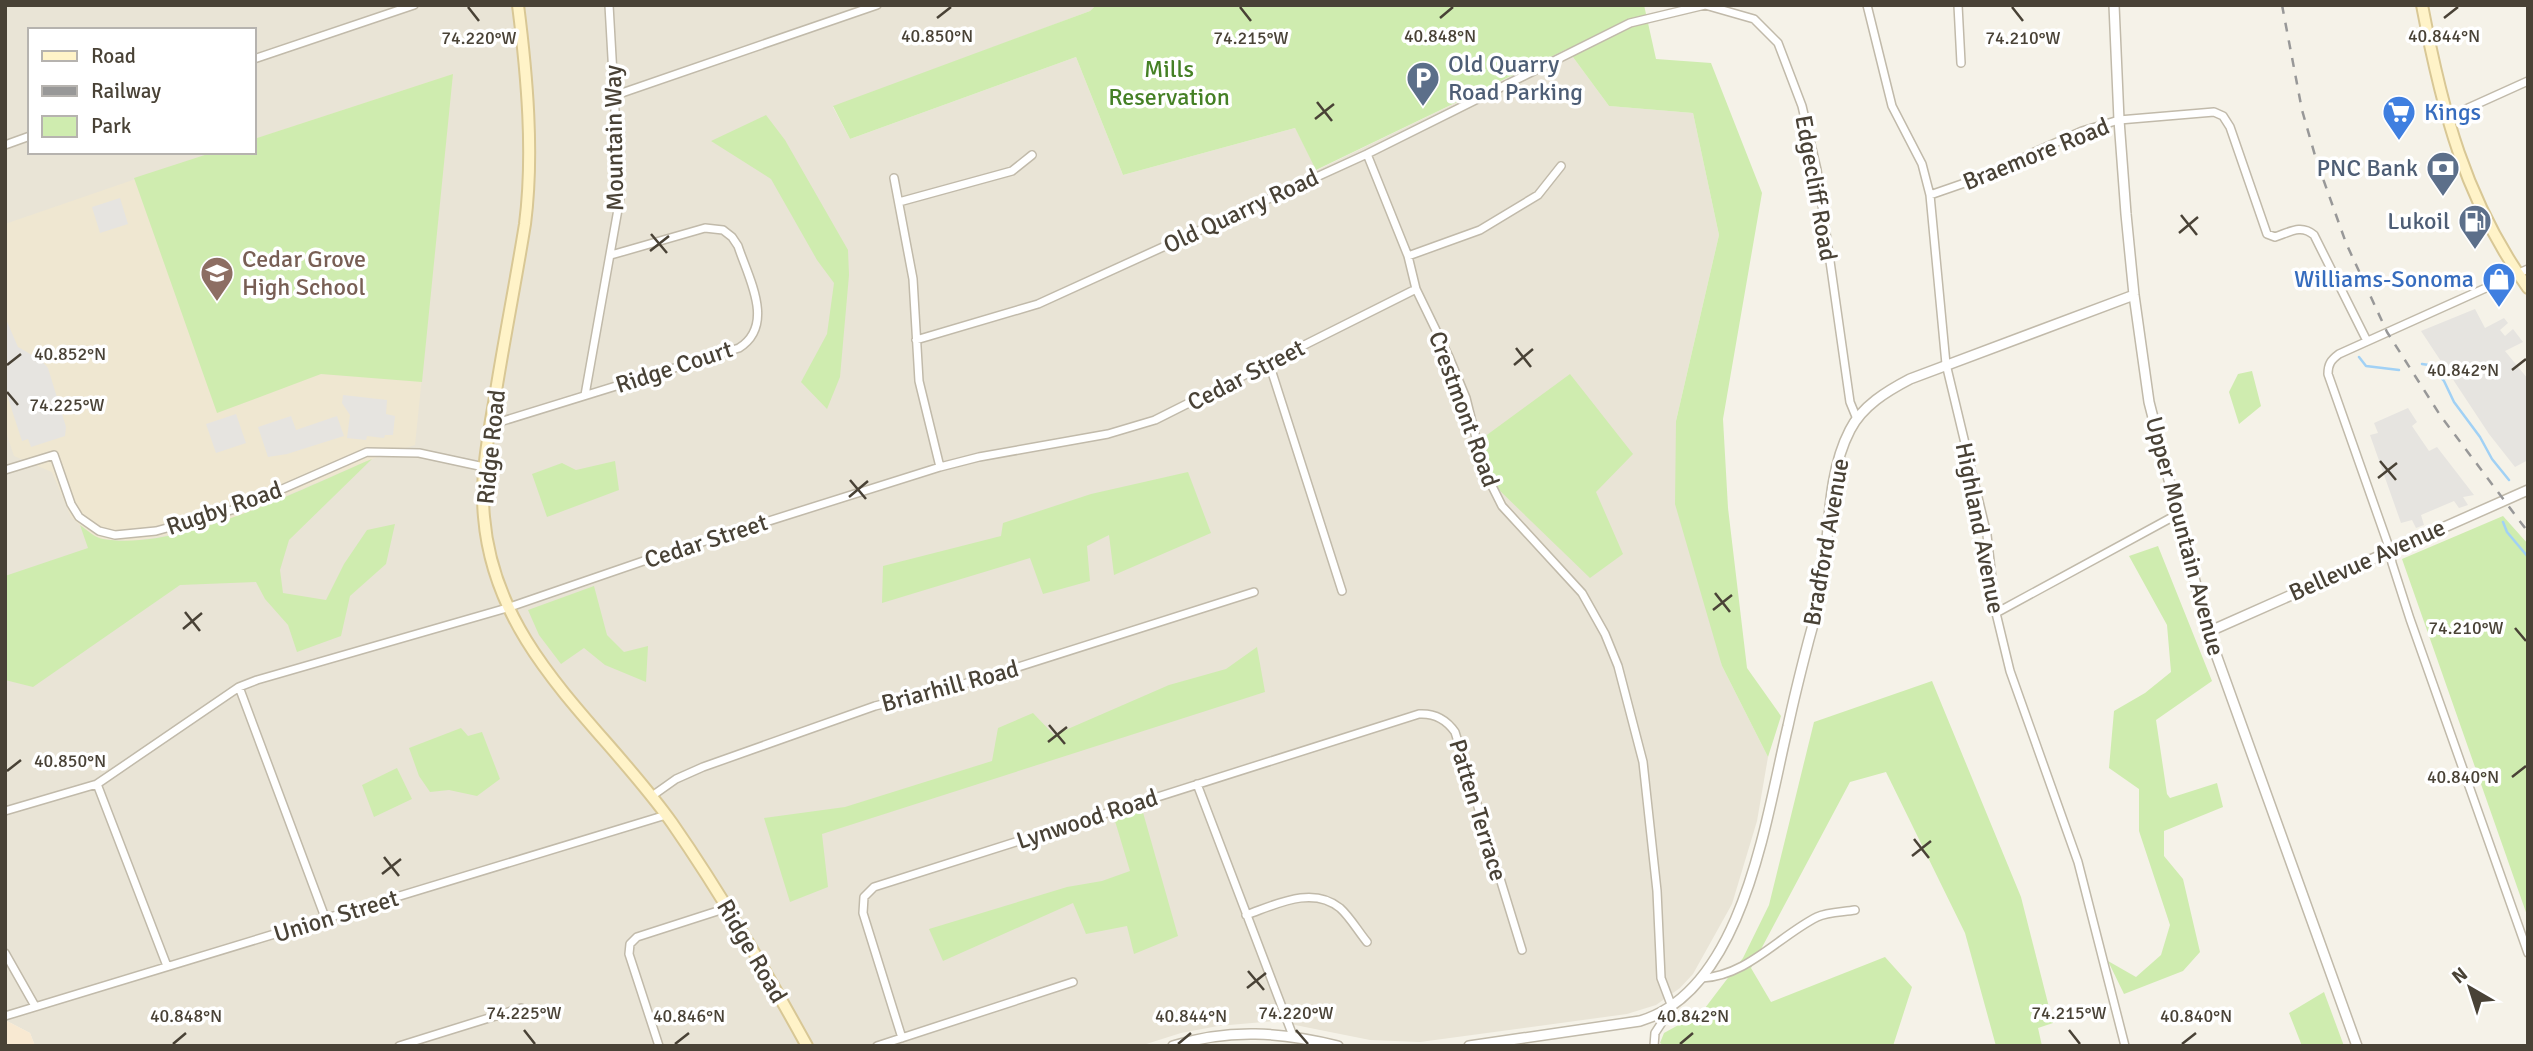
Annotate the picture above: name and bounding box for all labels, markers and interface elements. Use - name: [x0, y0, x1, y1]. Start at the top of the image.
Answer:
- text: 40.850°N: [901, 25, 973, 47]
- text: 40.848°N: [1404, 25, 1476, 47]
- text: 40.844°N: [2408, 25, 2480, 47]
- text: 74.220°W: [441, 27, 517, 49]
- text: 74.215°W: [1213, 27, 1289, 49]
- text: 74.210°W: [1985, 27, 2061, 49]
- legend: [28, 28, 256, 154]
- text: Road: [91, 43, 136, 69]
- place label: Old Quarry Road Parking: [1448, 49, 1583, 107]
- park label: Mills Reservation: [1108, 54, 1230, 112]
- parking icon: Old Quarry Road Parking: [1404, 59, 1442, 108]
- street label: Mountain Way: [598, 65, 630, 211]
- text: Railway: [91, 78, 161, 104]
- supermarket icon: Kings: [2380, 93, 2418, 142]
- place label: Kings: [2424, 97, 2481, 127]
- street label: Braemore Road: [1958, 111, 2114, 197]
- text: Park: [91, 113, 132, 139]
- street label: Edgecliff Road: [1788, 113, 1844, 263]
- bank icon: PNC Bank: [2424, 149, 2462, 198]
- place label: PNC Bank: [2316, 153, 2418, 183]
- street label: Old Quarry Road: [1159, 162, 1323, 260]
- fuel station icon: Lukoil: [2456, 202, 2494, 251]
- place label: Lukoil: [2387, 206, 2450, 236]
- place label: Cedar Grove High School: [242, 244, 366, 302]
- school or university icon: Cedar Grove High School: [198, 254, 236, 303]
- shop icon: Williams-Sonoma: [2480, 260, 2518, 309]
- place label: Williams-Sonoma: [2294, 264, 2474, 294]
- street label: Crestmont Road: [1422, 327, 1506, 491]
- street label: Cedar Street: [1182, 333, 1310, 417]
- street label: Ridge Court: [612, 334, 736, 400]
- text: 40.852°N: [34, 343, 106, 365]
- text: 40.842°N: [2427, 359, 2499, 381]
- street label: Ridge Road: [470, 388, 512, 506]
- text: 74.225°W: [29, 394, 105, 416]
- street label: Upper Mountain Avenue: [2139, 413, 2231, 659]
- street label: Highland Avenue: [1949, 440, 2011, 616]
- street label: Bradford Avenue: [1797, 456, 1855, 628]
- street label: Rugby Road: [162, 474, 286, 542]
- street label: Cedar Street: [641, 507, 771, 575]
- street label: Bellevue Avenue: [2284, 512, 2450, 608]
- text: 74.210°W: [2428, 617, 2504, 639]
- street label: Briarhill Road: [878, 653, 1022, 719]
- street label: Patten Terrace: [1442, 736, 1514, 884]
- text: 40.850°N: [34, 750, 106, 772]
- text: 40.840°N: [2427, 766, 2499, 788]
- street label: Lynwood Road: [1013, 782, 1161, 856]
- street label: Union Street: [270, 883, 402, 949]
- street label: Ridge Road: [710, 894, 794, 1008]
- north arrow: [2435, 953, 2505, 1023]
- text: N: [2447, 962, 2473, 989]
- text: 74.225°W: [486, 1002, 562, 1024]
- text: 74.220°W: [1258, 1002, 1334, 1024]
- text: 74.215°W: [2031, 1002, 2107, 1024]
- text: 40.848°N: [150, 1005, 222, 1027]
- text: 40.846°N: [653, 1005, 725, 1027]
- text: 40.844°N: [1155, 1005, 1227, 1027]
- text: 40.842°N: [1657, 1005, 1729, 1027]
- text: 40.840°N: [2160, 1005, 2232, 1027]

